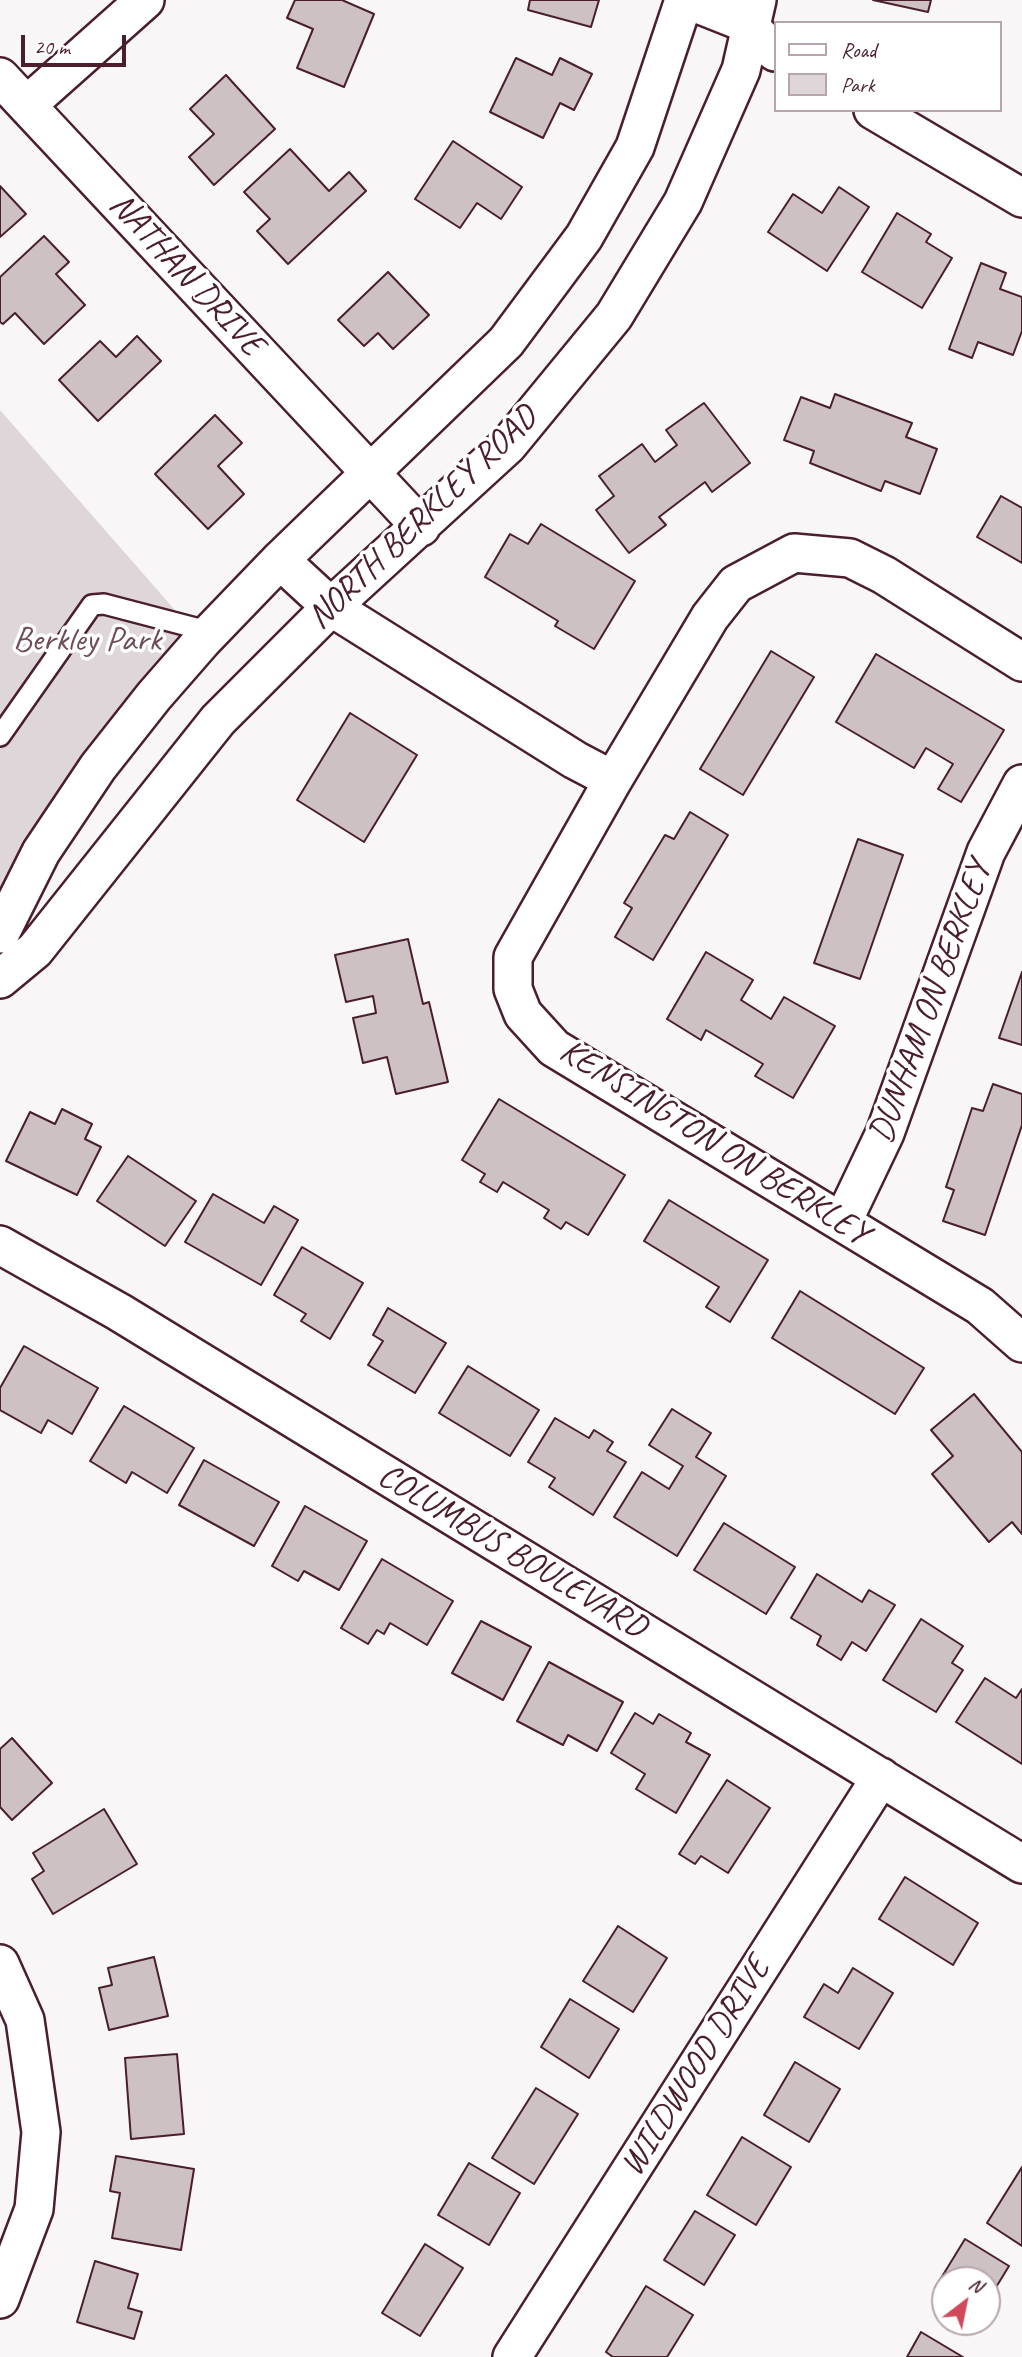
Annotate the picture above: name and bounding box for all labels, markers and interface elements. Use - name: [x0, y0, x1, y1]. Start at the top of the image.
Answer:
- scale bar: [24, 21, 130, 65]
- legend: [774, 21, 1001, 112]
- text: 20 m: [34, 34, 70, 60]
- text: Road: [841, 37, 876, 63]
- text: Park: [841, 72, 874, 98]
- street label: NATHAN DRIVE: [100, 185, 272, 365]
- street label: NORTH BERKLEY ROAD: [299, 397, 547, 639]
- park label: Berkley Park: [13, 620, 161, 662]
- street label: DUNHAM ON BERKLEY: [861, 856, 1001, 1148]
- street label: KENSINGTON ON BERKLEY: [552, 1031, 876, 1255]
- street label: COLUMBUS BOULEVARD: [370, 1455, 654, 1649]
- street label: WILDWOOD DRIVE: [612, 1950, 780, 2184]
- north arrow: [931, 2266, 1001, 2336]
- text: N: [965, 2272, 987, 2298]

